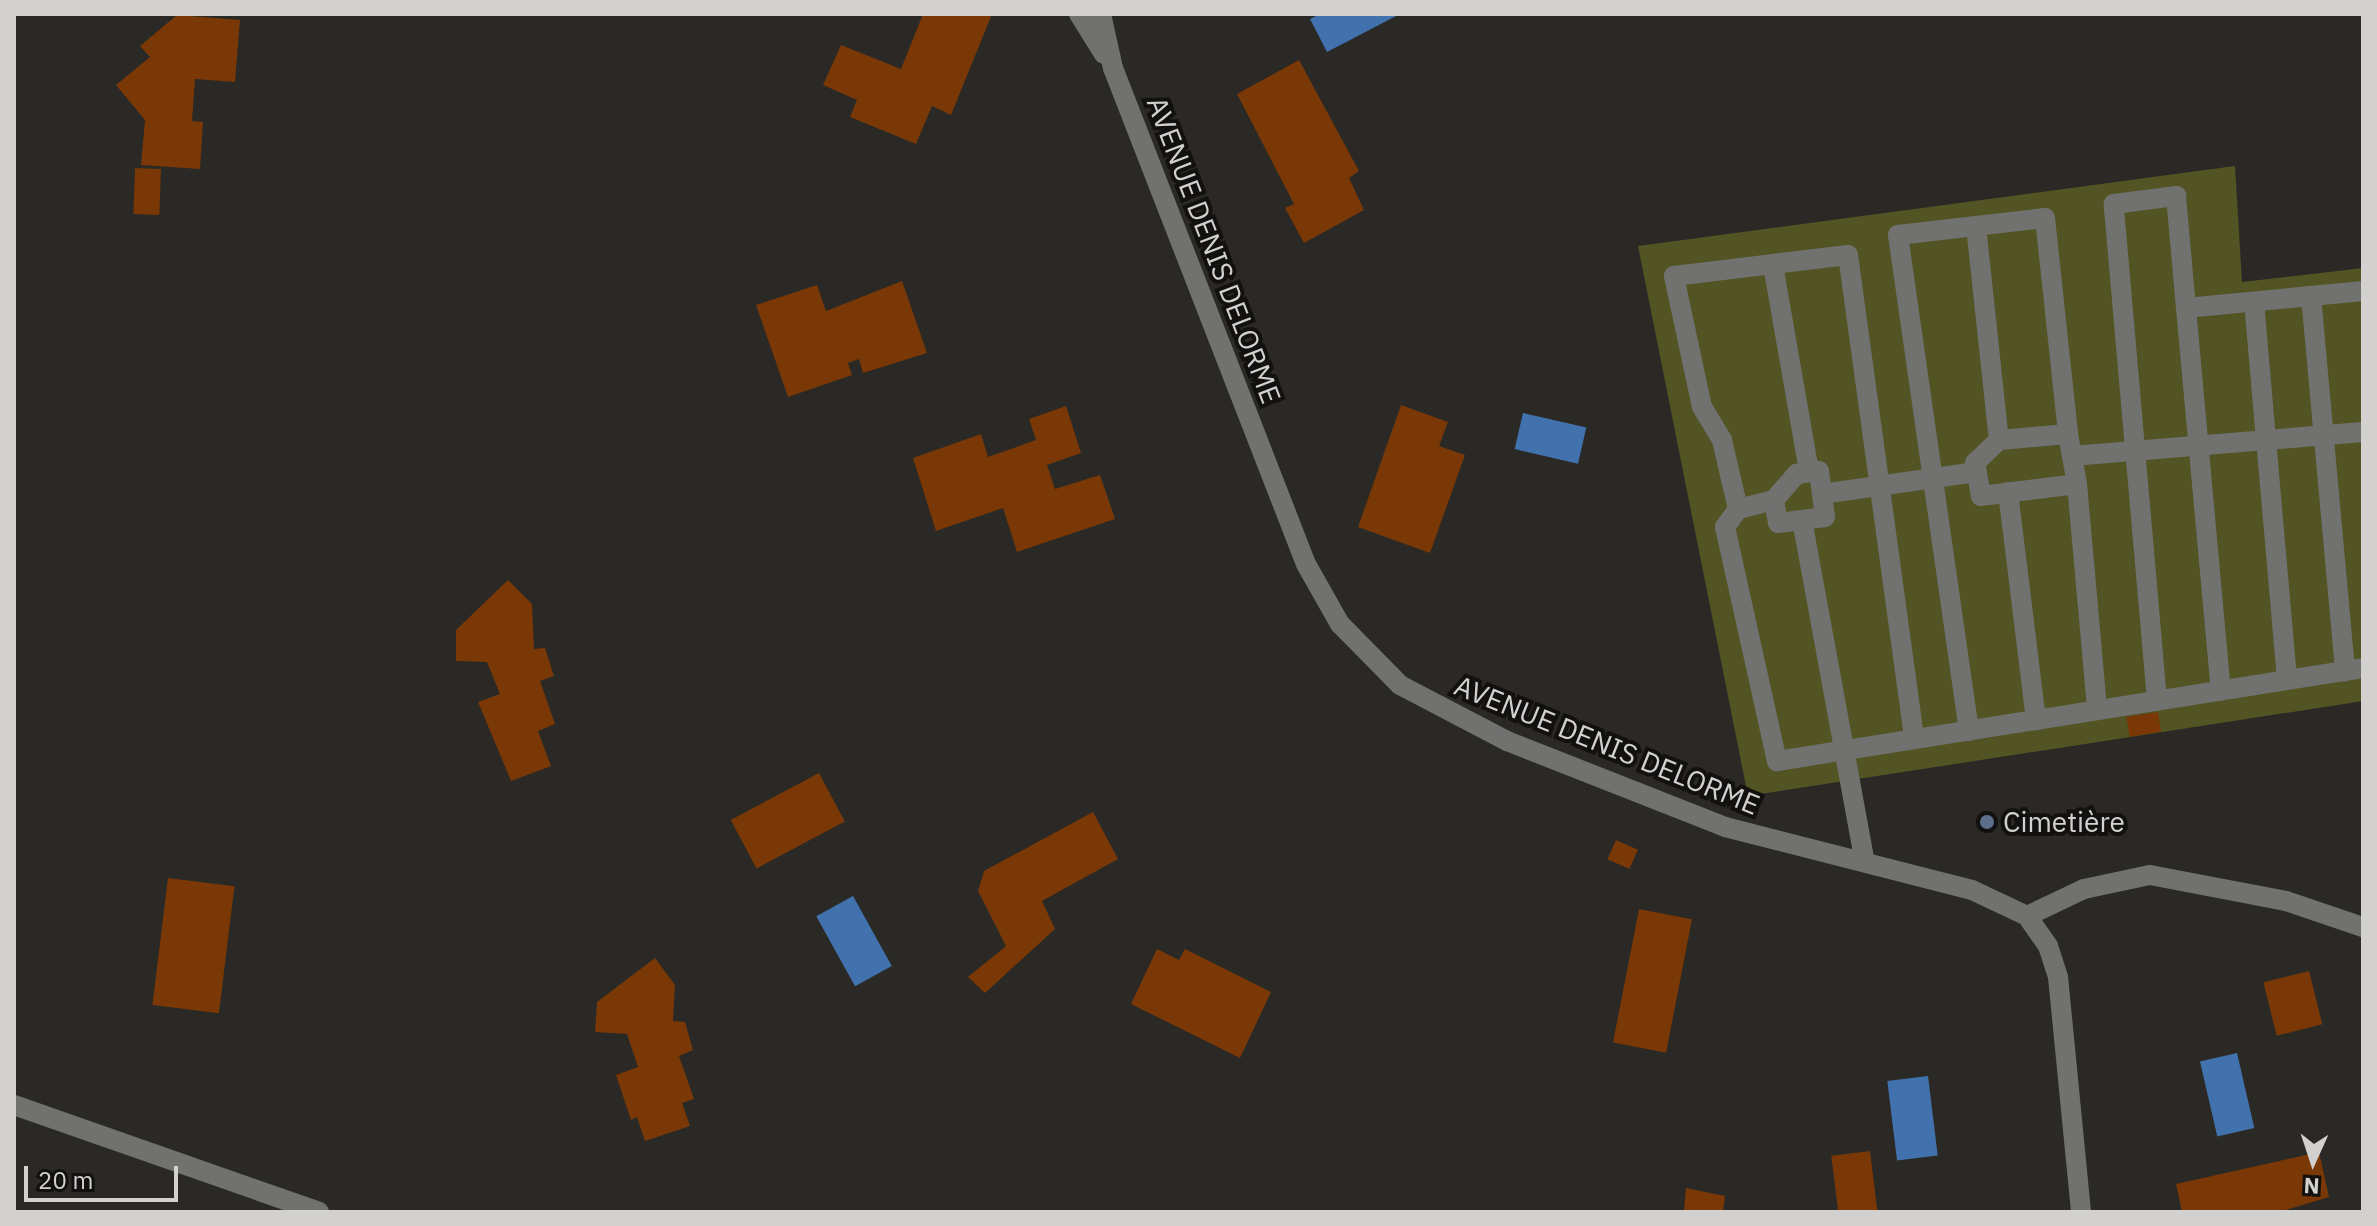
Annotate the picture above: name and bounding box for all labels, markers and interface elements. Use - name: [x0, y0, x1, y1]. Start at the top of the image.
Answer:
- street label: AVENUE DENIS DELORME: [1140, 92, 1288, 408]
- street label: AVENUE DENIS DELORME: [1450, 668, 1764, 822]
- place label: Cimetière: [2003, 805, 2125, 839]
- marker: Cimetière: [1978, 813, 1996, 831]
- north arrow: [2273, 1122, 2353, 1202]
- scale bar: [28, 1150, 182, 1200]
- text: 20 m: [38, 1164, 93, 1196]
- text: N: [2303, 1172, 2320, 1201]

